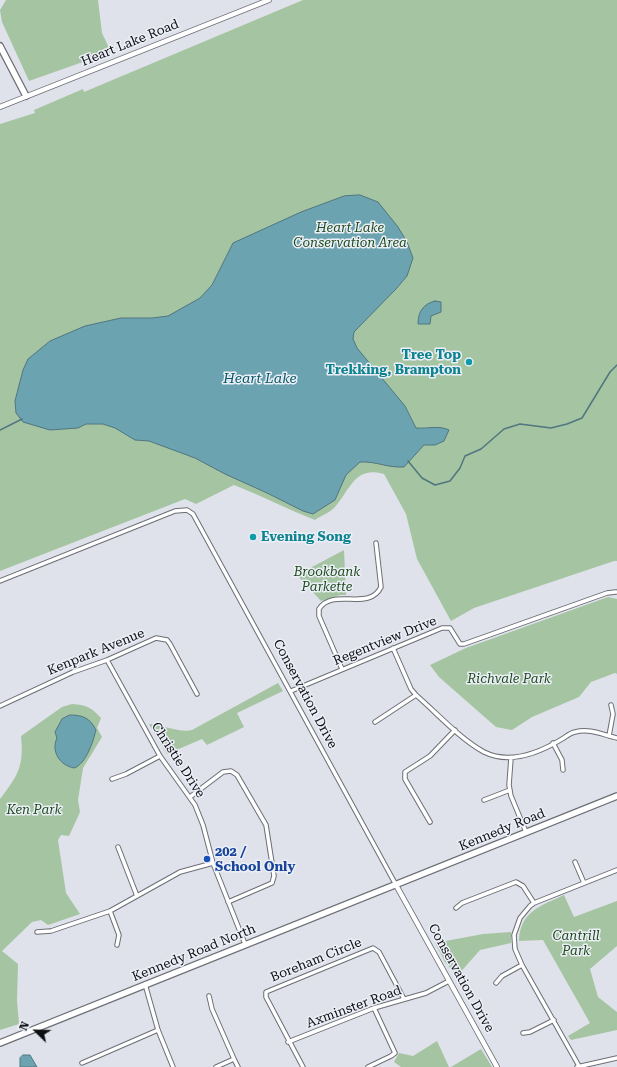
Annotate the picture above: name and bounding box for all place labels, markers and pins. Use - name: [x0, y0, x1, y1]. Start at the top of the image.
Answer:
- place label: Tree Top Trekking, Brampton: [326, 347, 461, 378]
- marker: Tree Top Trekking, Brampton: [464, 357, 474, 367]
- place label: Evening Song: [261, 529, 351, 545]
- marker: Evening Song: [248, 532, 258, 542]
- place label: 202 / School Only: [215, 844, 295, 875]
- marker: 202 / School Only: [202, 854, 212, 864]

